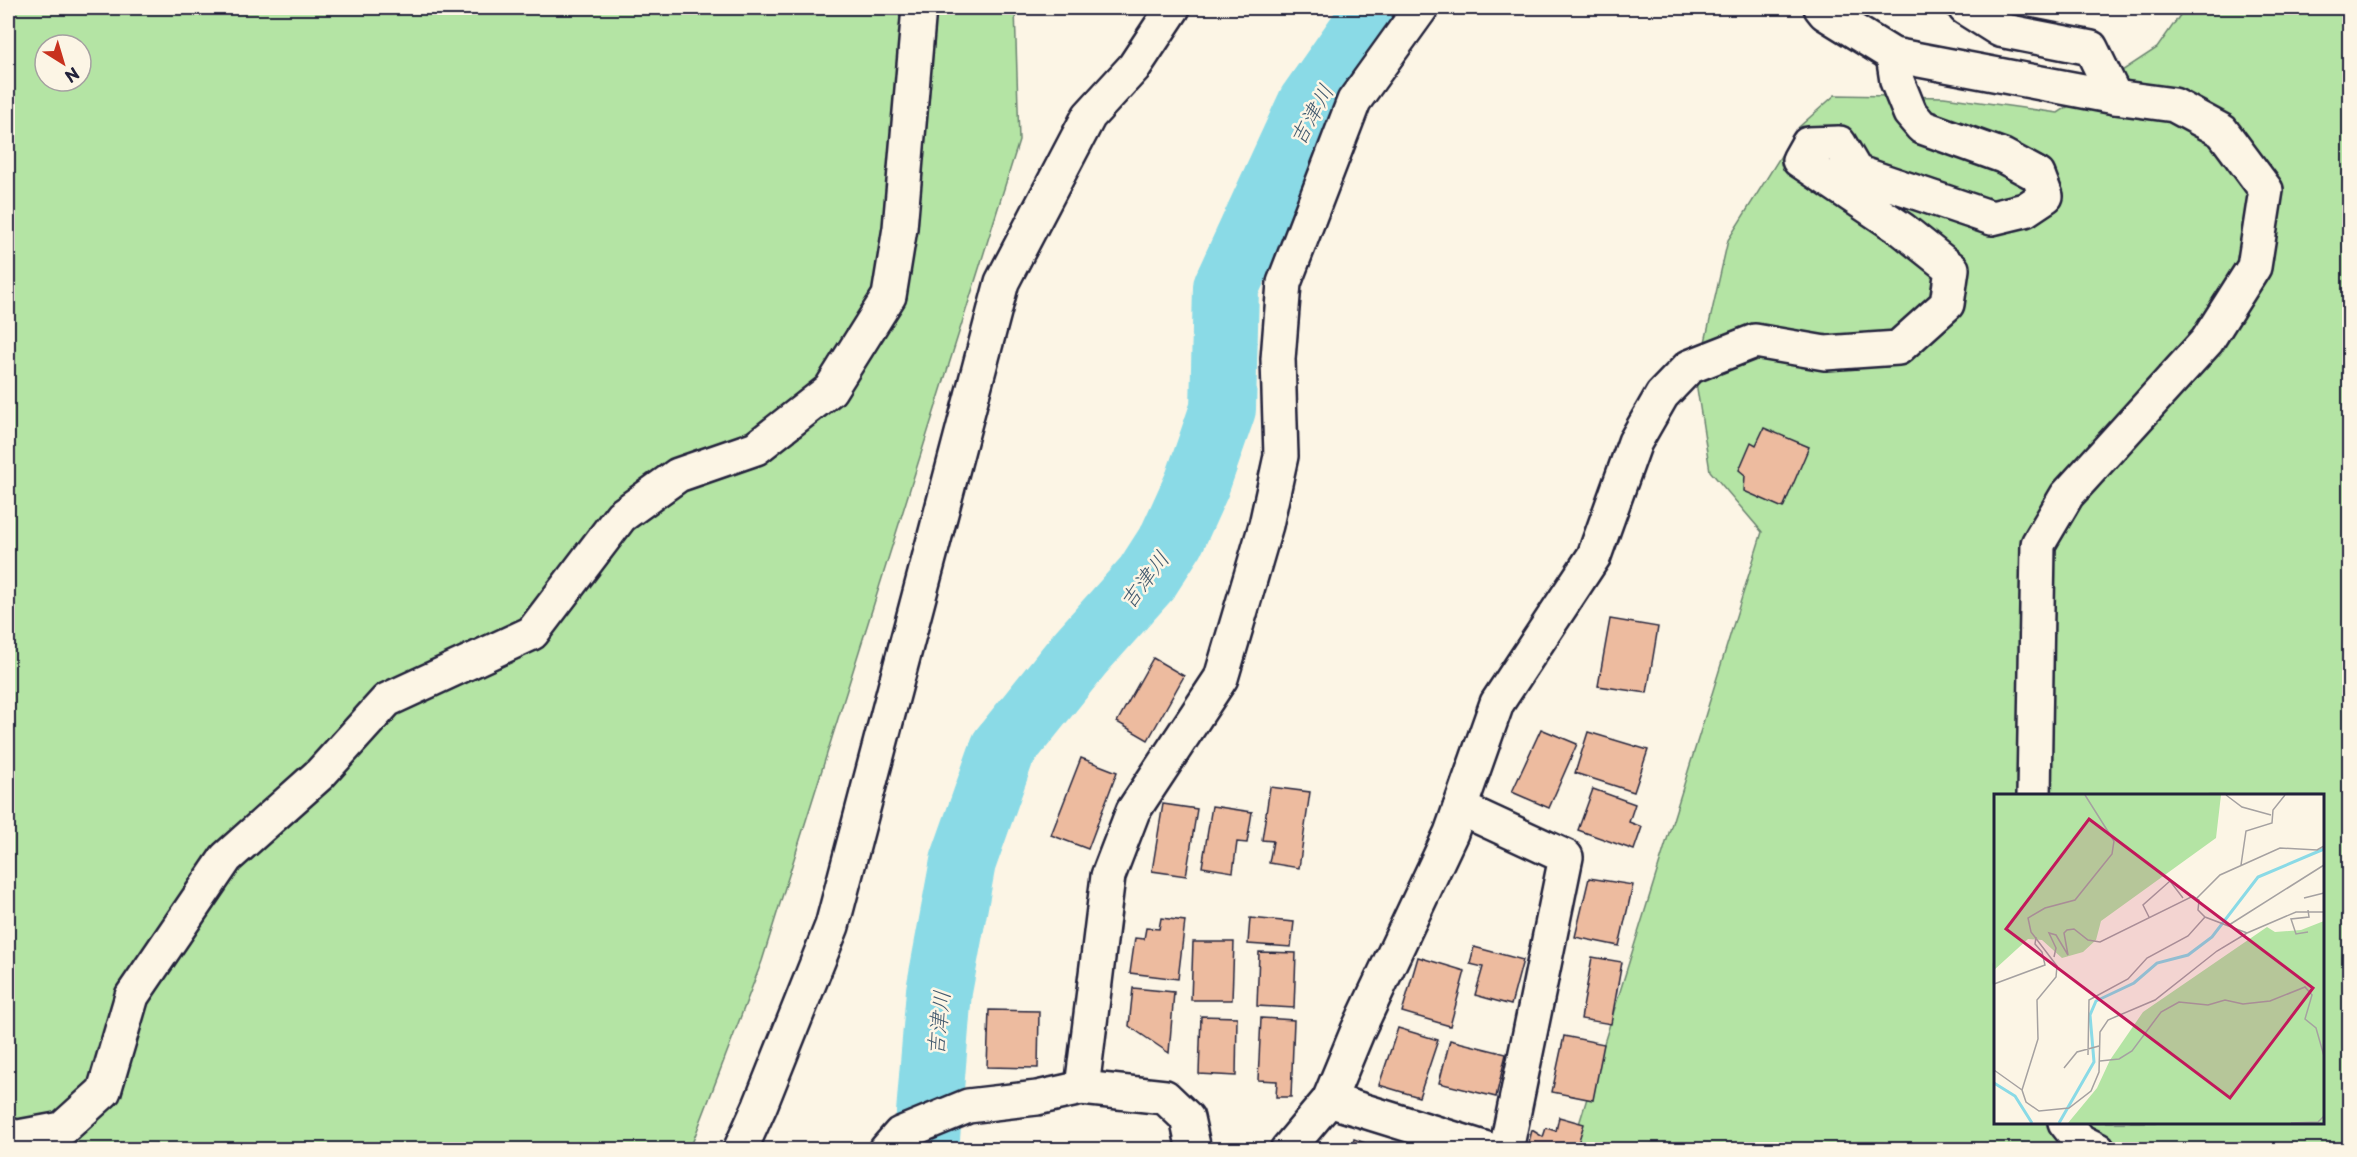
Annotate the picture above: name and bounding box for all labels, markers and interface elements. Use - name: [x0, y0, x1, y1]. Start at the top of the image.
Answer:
- north arrow: [33, 33, 93, 93]
- text: N: [60, 62, 85, 89]
- water label: 吉津川: [1280, 77, 1340, 151]
- water label: 吉津川: [1110, 543, 1176, 615]
- inset map: [1994, 794, 2324, 1124]
- water label: 吉津川: [917, 988, 957, 1058]

